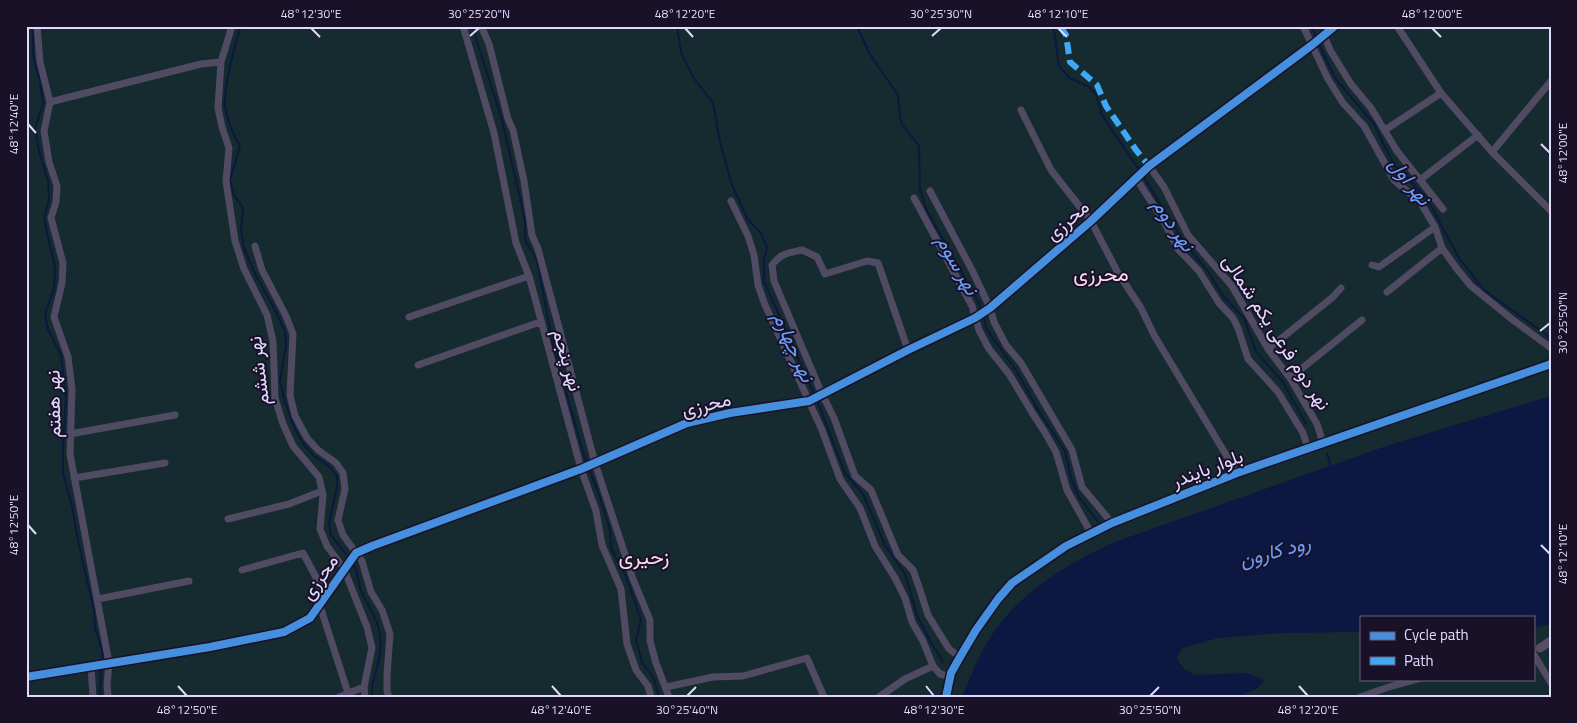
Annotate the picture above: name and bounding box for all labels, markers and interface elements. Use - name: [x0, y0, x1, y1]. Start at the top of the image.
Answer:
- text: 48°12'30"E: [281, 4, 342, 23]
- text: 30°25'20"N: [448, 4, 510, 23]
- text: 48°12'20"E: [655, 4, 716, 23]
- text: 30°25'30"N: [910, 4, 972, 23]
- text: 48°12'10"E: [1028, 4, 1089, 23]
- text: 48°12'00"E: [1402, 4, 1463, 23]
- text: 48°12'40"E: [4, 93, 23, 154]
- text: 48°12'00"E: [1553, 122, 1572, 183]
- water label: نهر اول: [1382, 150, 1440, 213]
- water label: نهر دوم: [1145, 191, 1204, 259]
- street label: محرزی: [1038, 192, 1095, 247]
- water label: نهر سوم: [929, 228, 988, 302]
- street label: نهر دوم فرعی یکم شمالی: [1216, 248, 1339, 415]
- district label: محرزی: [1073, 257, 1129, 289]
- text: 30°25'50"N: [1553, 292, 1572, 354]
- water label: نهر چهارم: [765, 306, 824, 388]
- street label: نهر پنجم: [546, 325, 591, 394]
- street label: نهر ششم: [239, 335, 276, 407]
- street label: نهر هفتم: [37, 370, 68, 438]
- street label: محرزی: [678, 383, 734, 424]
- street label: بلوار بایندر: [1166, 441, 1247, 495]
- text: 48°12'50"E: [4, 494, 23, 555]
- text: 48°12'10"E: [1553, 523, 1572, 584]
- water label: رود کارون: [1236, 526, 1314, 575]
- district label: زحیری: [619, 540, 669, 572]
- street label: محرزی: [292, 548, 345, 606]
- legend: [1360, 616, 1534, 680]
- text: Cycle path: [1404, 623, 1469, 646]
- text: Path: [1404, 649, 1434, 672]
- text: 48°12'50"E: [157, 700, 218, 719]
- text: 48°12'40"E: [531, 700, 592, 719]
- text: 30°25'40"N: [656, 700, 718, 719]
- text: 48°12'30"E: [904, 700, 965, 719]
- text: 30°25'50"N: [1119, 700, 1181, 719]
- text: 48°12'20"E: [1278, 700, 1339, 719]

